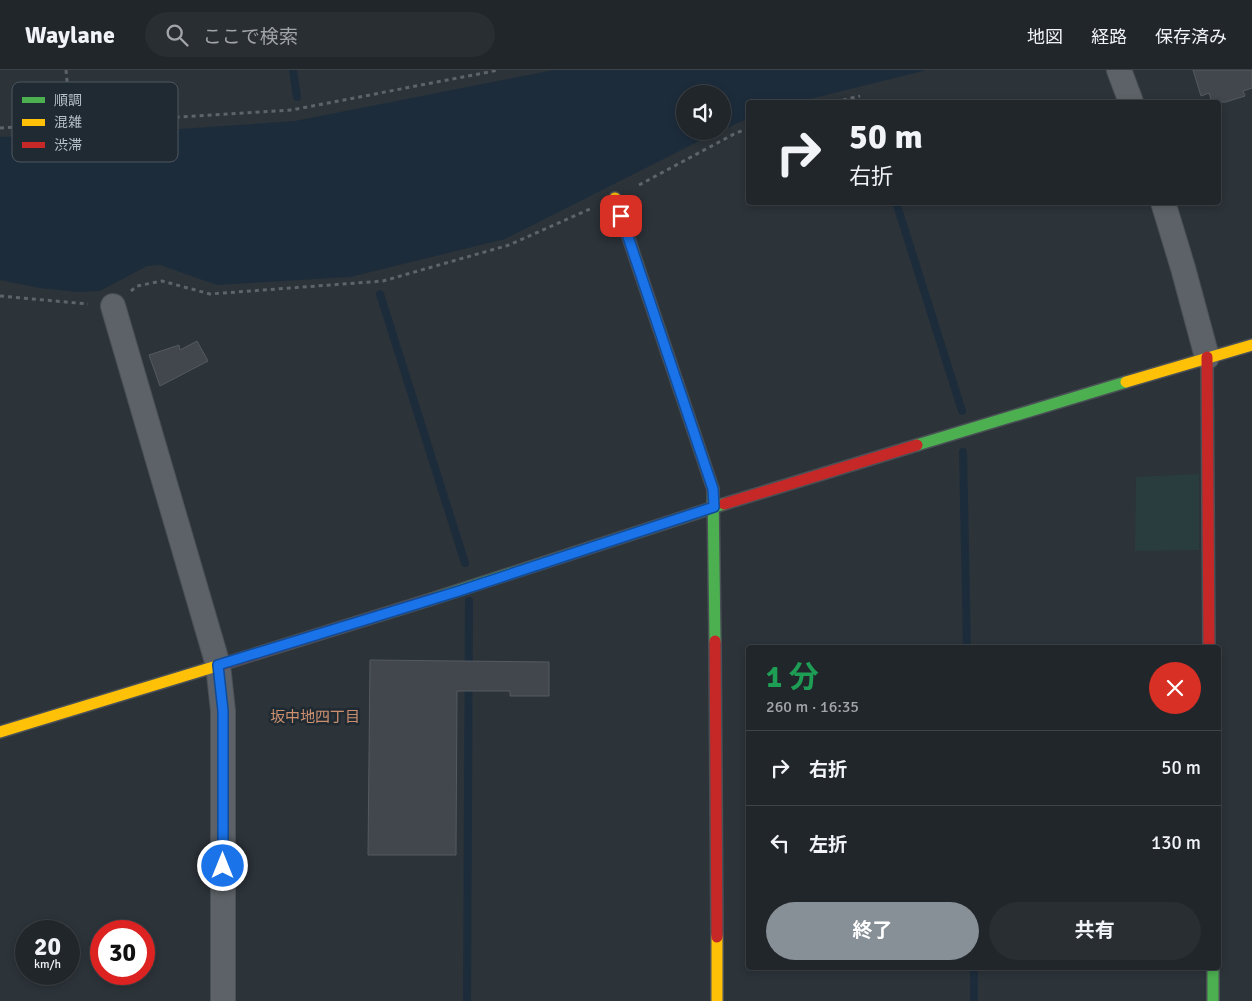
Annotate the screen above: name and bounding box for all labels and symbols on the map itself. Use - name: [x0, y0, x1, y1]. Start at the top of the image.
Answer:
- legend: [12, 82, 178, 162]
- text: 順調: [54, 92, 82, 109]
- text: 混雑: [54, 114, 82, 131]
- text: 渋滞: [54, 137, 82, 154]
- pin: [600, 195, 642, 237]
- district label: 坂中地四丁目: [270, 708, 360, 726]
- position arrow: [196, 839, 248, 891]
- speed limit sign: 30: [90, 920, 155, 985]

